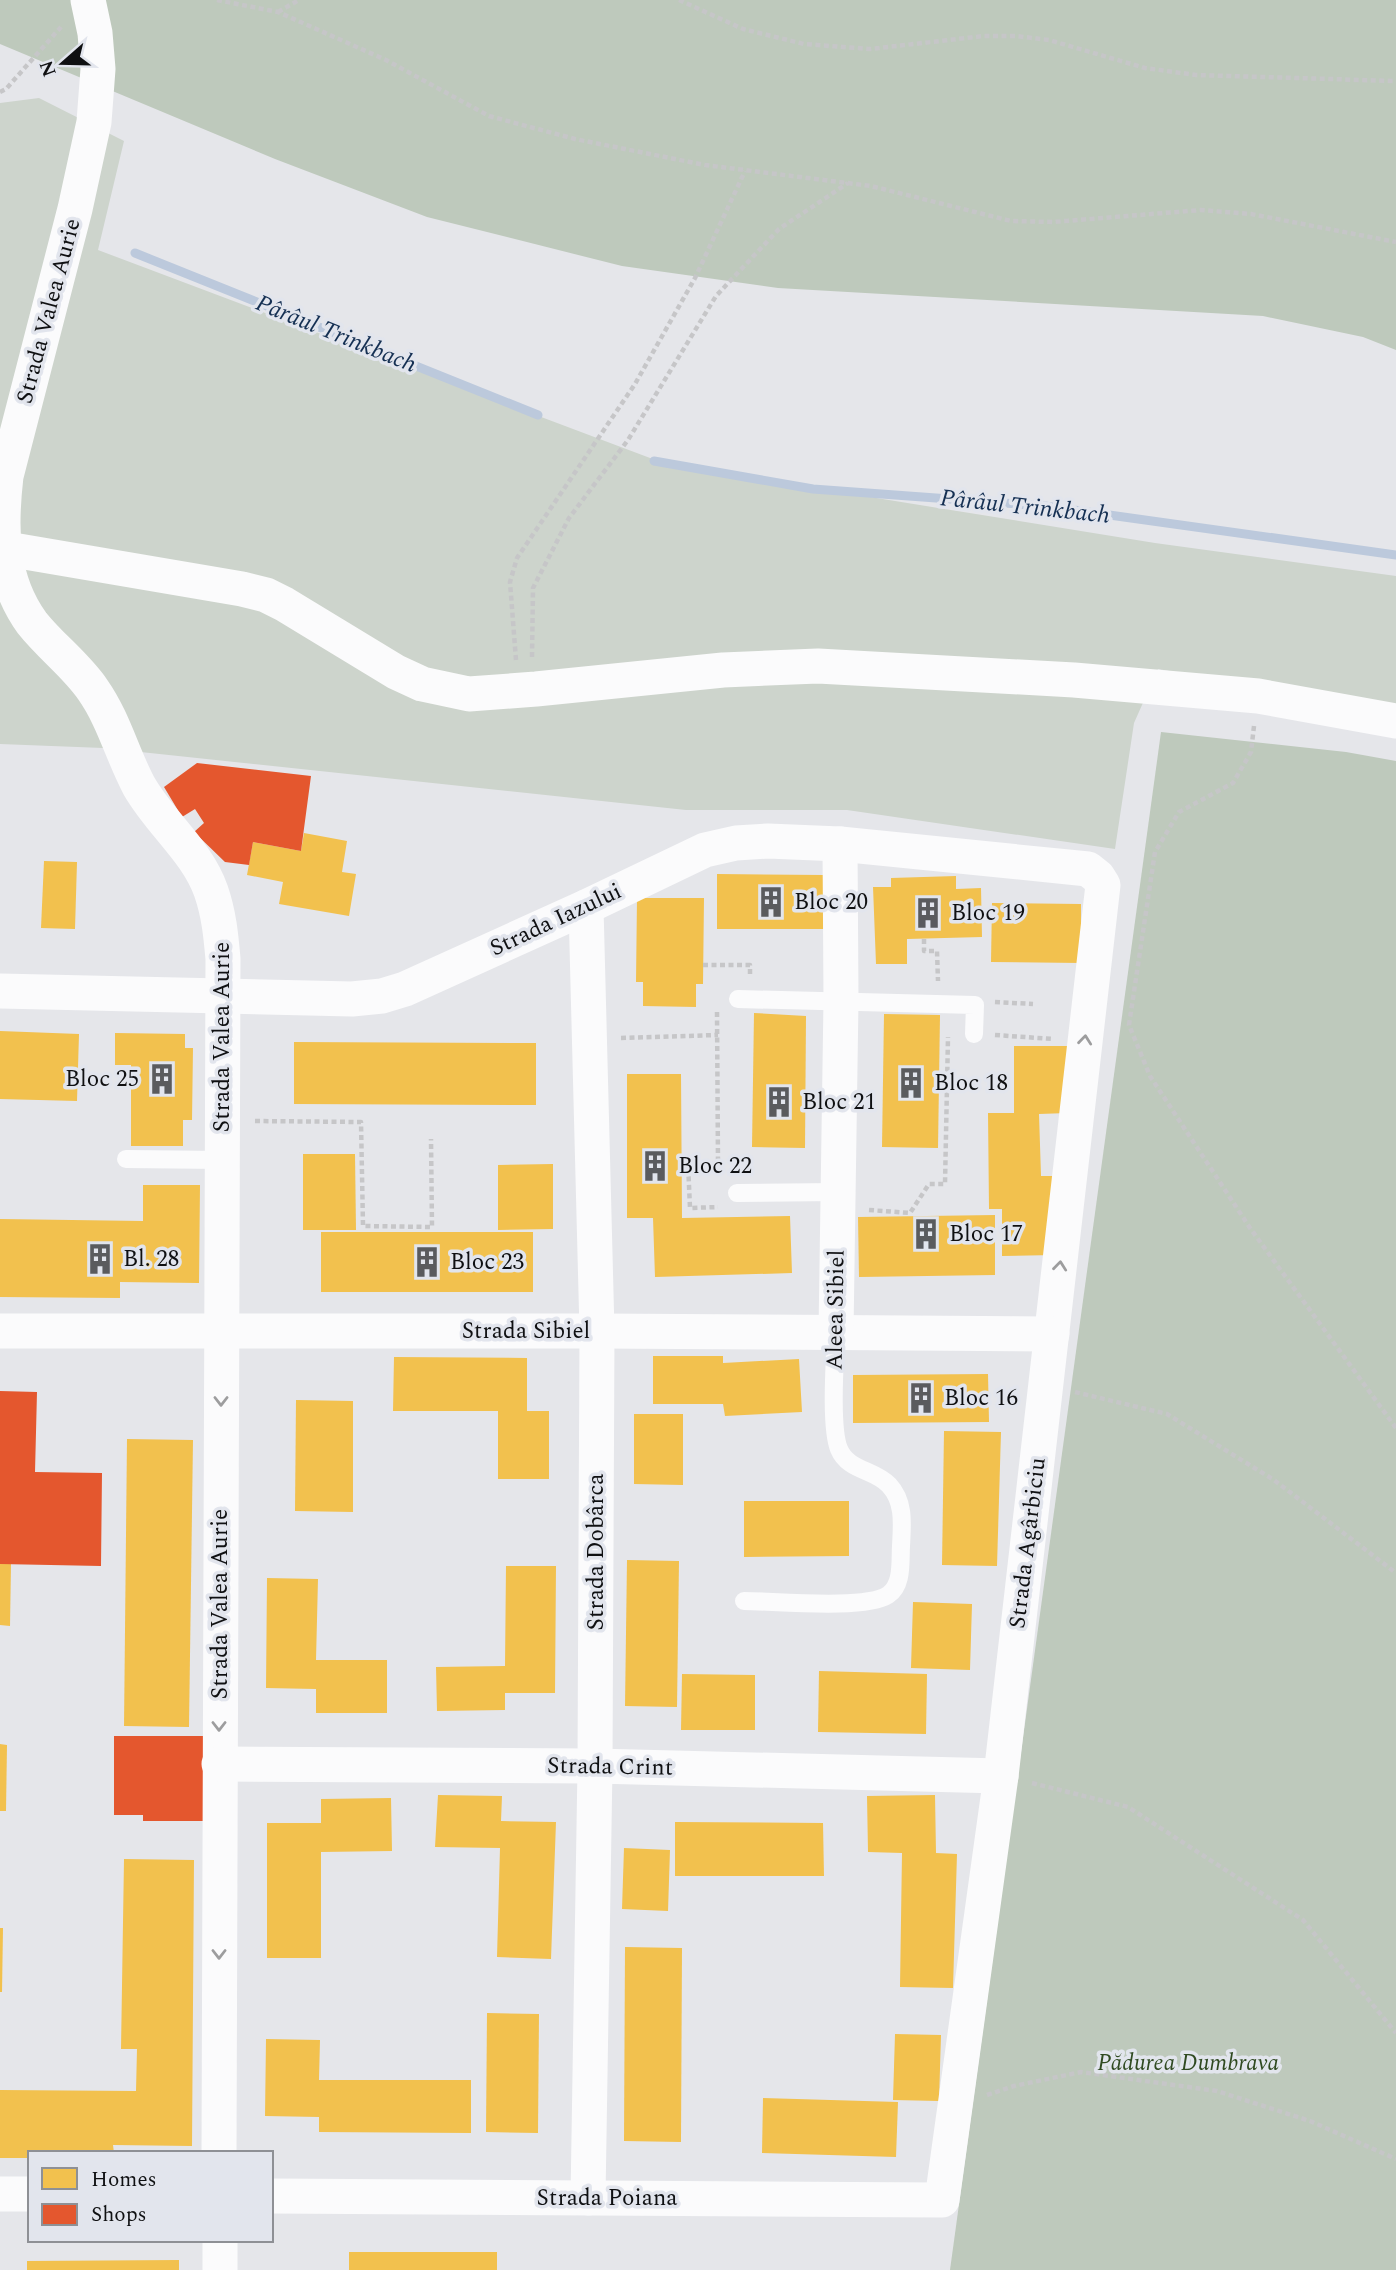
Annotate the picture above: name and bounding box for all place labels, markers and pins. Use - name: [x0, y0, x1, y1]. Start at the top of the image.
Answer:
- building icon: Bloc 20: [754, 885, 788, 919]
- place label: Bloc 20: [794, 885, 868, 920]
- building icon: Bloc 19: [911, 896, 945, 930]
- place label: Bloc 19: [951, 896, 1025, 931]
- place label: Bloc 25: [65, 1062, 139, 1097]
- building icon: Bloc 25: [145, 1062, 179, 1096]
- building icon: Bloc 18: [894, 1066, 928, 1100]
- place label: Bloc 18: [934, 1066, 1008, 1101]
- building icon: Bloc 21: [762, 1085, 796, 1119]
- place label: Bloc 21: [802, 1085, 876, 1120]
- building icon: Bloc 22: [638, 1149, 672, 1183]
- place label: Bloc 22: [678, 1149, 752, 1184]
- building icon: Bloc 17: [909, 1217, 943, 1251]
- place label: Bloc 17: [949, 1217, 1023, 1252]
- building icon: Bl. 28: [83, 1242, 117, 1276]
- place label: Bl. 28: [123, 1242, 179, 1277]
- building icon: Bloc 23: [410, 1245, 444, 1279]
- place label: Bloc 23: [450, 1245, 524, 1280]
- building icon: Bloc 16: [904, 1381, 938, 1415]
- place label: Bloc 16: [944, 1381, 1018, 1416]

